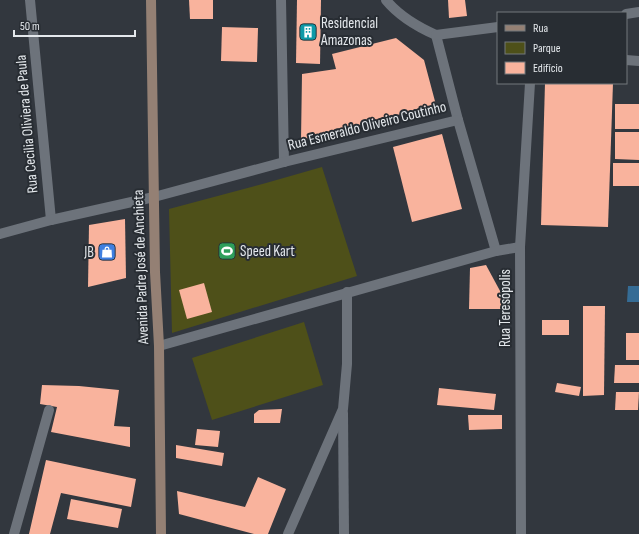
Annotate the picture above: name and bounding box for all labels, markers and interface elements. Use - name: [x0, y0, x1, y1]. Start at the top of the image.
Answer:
- scale bar: [14, 12, 135, 38]
- legend: [497, 12, 627, 84]
- place label: Residencial Amazonas: [320, 14, 378, 50]
- text: 50 m: [20, 19, 40, 34]
- text: Rua: [533, 21, 549, 36]
- building icon: Residencial Amazonas: [298, 22, 318, 42]
- text: Parque: [533, 41, 561, 56]
- street label: Rua Cecilia Oliviera de Paula: [11, 54, 43, 194]
- text: Edifício: [533, 61, 563, 76]
- street label: Rua Esmeraldo Oliveiro Coutinho: [286, 97, 448, 155]
- street label: Avenida Padre José de Anchieta: [129, 189, 153, 346]
- sports icon: Speed Kart: [217, 241, 237, 261]
- shop icon: JB: [97, 242, 117, 262]
- place label: Speed Kart: [240, 242, 295, 261]
- place label: JB: [83, 243, 94, 262]
- street label: Rua Teresópolis: [496, 269, 515, 347]

